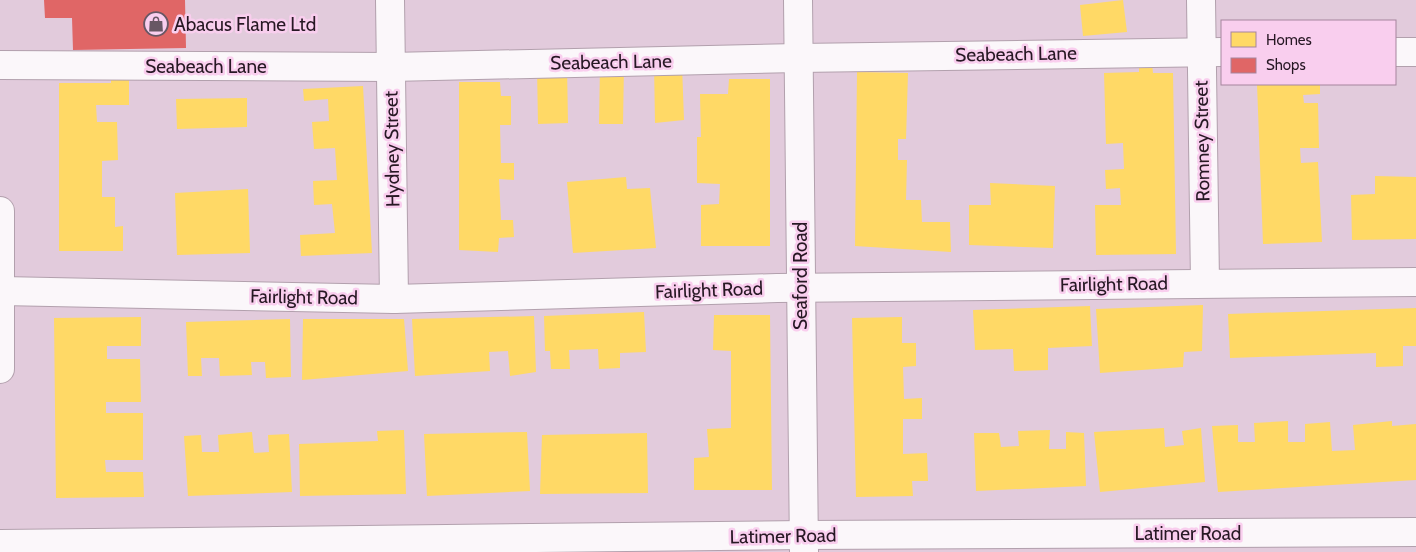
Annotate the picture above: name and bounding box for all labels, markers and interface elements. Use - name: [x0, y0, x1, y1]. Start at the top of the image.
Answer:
- shop icon: Abacus Flame Ltd: [143, 11, 169, 37]
- place label: Abacus Flame Ltd: [174, 13, 316, 36]
- legend: [1221, 20, 1396, 85]
- text: Homes: [1266, 31, 1312, 49]
- street label: Seabeach Lane: [955, 41, 1077, 67]
- street label: Seabeach Lane: [550, 49, 672, 75]
- street label: Seabeach Lane: [145, 55, 267, 78]
- text: Shops: [1266, 56, 1306, 74]
- street label: Romney Street: [1189, 80, 1215, 202]
- street label: Hydney Street: [379, 90, 405, 207]
- street label: Seaford Road: [789, 222, 812, 330]
- street label: Fairlight Road: [1060, 272, 1168, 296]
- street label: Fairlight Road: [655, 277, 763, 303]
- street label: Fairlight Road: [250, 285, 358, 309]
- street label: Latimer Road: [1135, 522, 1241, 545]
- street label: Latimer Road: [729, 524, 837, 548]

